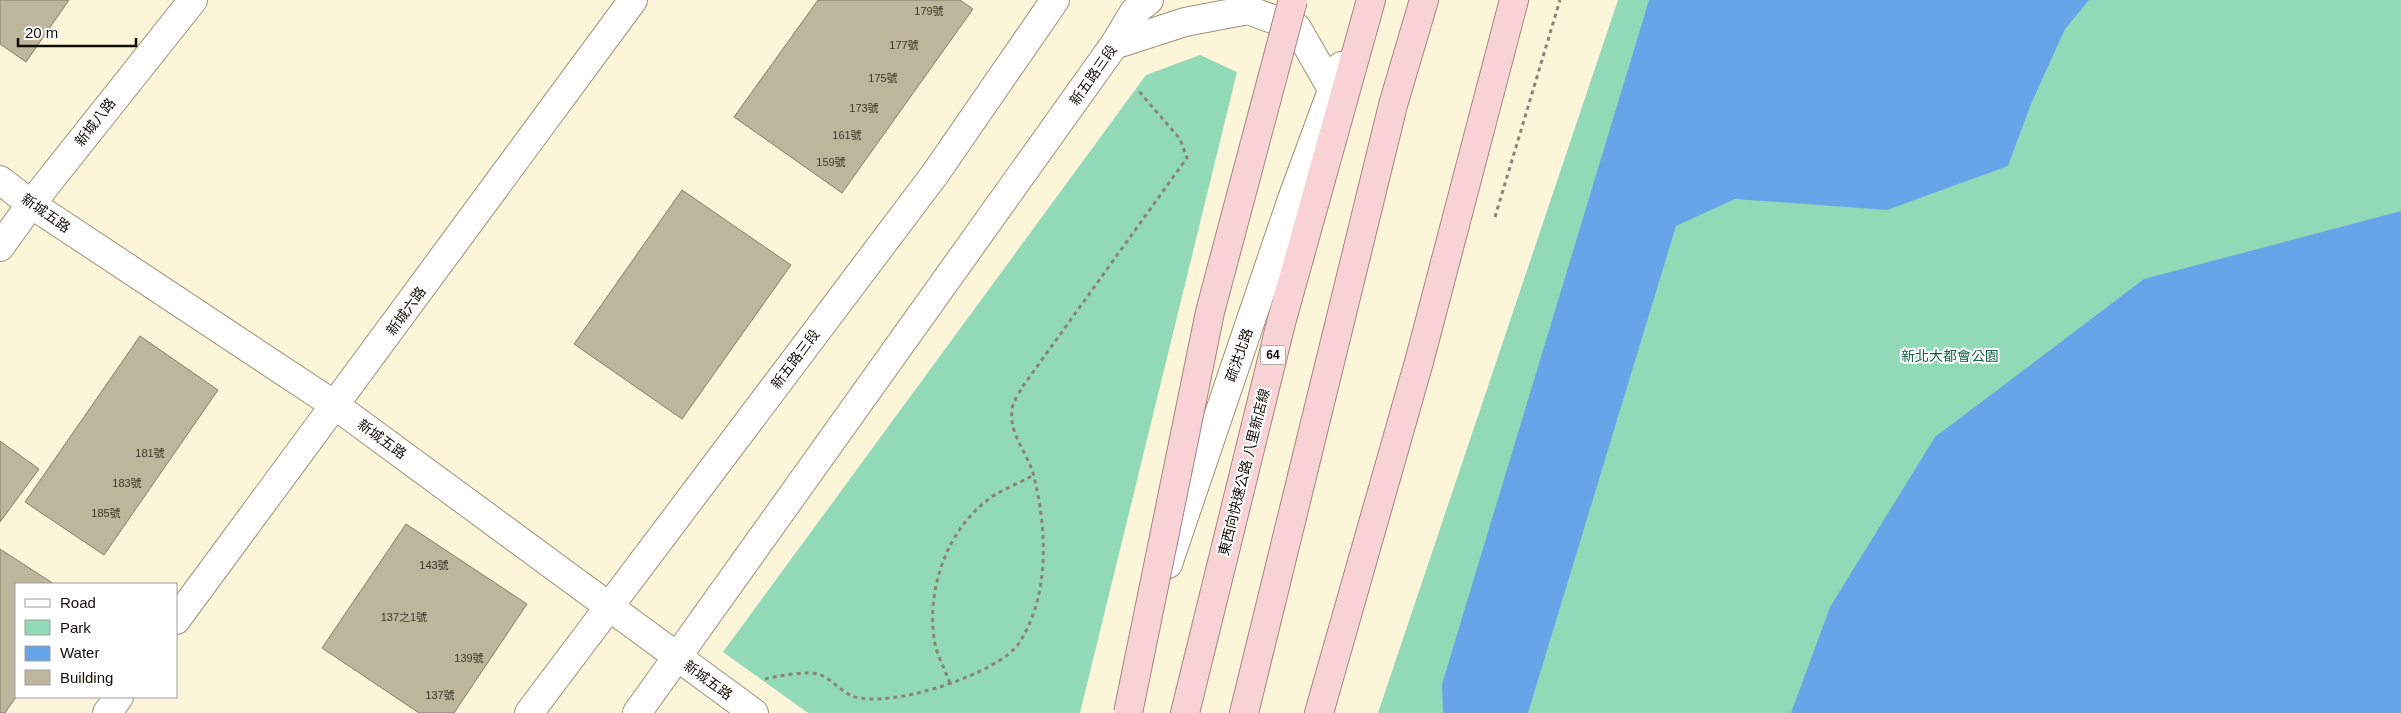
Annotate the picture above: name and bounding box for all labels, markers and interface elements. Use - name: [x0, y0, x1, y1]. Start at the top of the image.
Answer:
- house number: 179號: [914, 5, 944, 17]
- scale bar: [18, 15, 135, 47]
- text: 20 m: [25, 24, 58, 41]
- house number: 177號: [889, 39, 919, 51]
- street label: 新五路三段: [1066, 42, 1120, 108]
- house number: 175號: [868, 72, 898, 84]
- street label: 新城八路: [71, 95, 119, 149]
- house number: 173號: [849, 102, 879, 114]
- house number: 161號: [832, 129, 862, 141]
- house number: 159號: [816, 156, 846, 168]
- street label: 新城五路: [18, 190, 74, 236]
- street label: 新城六路: [383, 284, 429, 338]
- street label: 新五路三段: [768, 326, 822, 392]
- street label: 疏洪北路: [1222, 326, 1256, 384]
- road number: 64: [1260, 346, 1286, 364]
- park label: 新北大都會公園: [1901, 348, 1999, 364]
- street label: 東西向快速公路 八里新店線: [1215, 387, 1273, 557]
- street label: 新城五路: [355, 416, 409, 462]
- house number: 181號: [135, 447, 165, 459]
- house number: 183號: [112, 477, 142, 489]
- house number: 185號: [91, 507, 121, 519]
- house number: 143號: [419, 559, 449, 571]
- legend: [15, 583, 178, 698]
- text: Road: [60, 594, 96, 611]
- house number: 137之1號: [381, 611, 427, 623]
- text: Park: [60, 619, 91, 636]
- text: Water: [60, 644, 99, 661]
- house number: 139號: [454, 652, 484, 664]
- street label: 新城五路: [681, 657, 735, 703]
- text: Building: [60, 669, 113, 686]
- house number: 137號: [425, 689, 455, 701]

